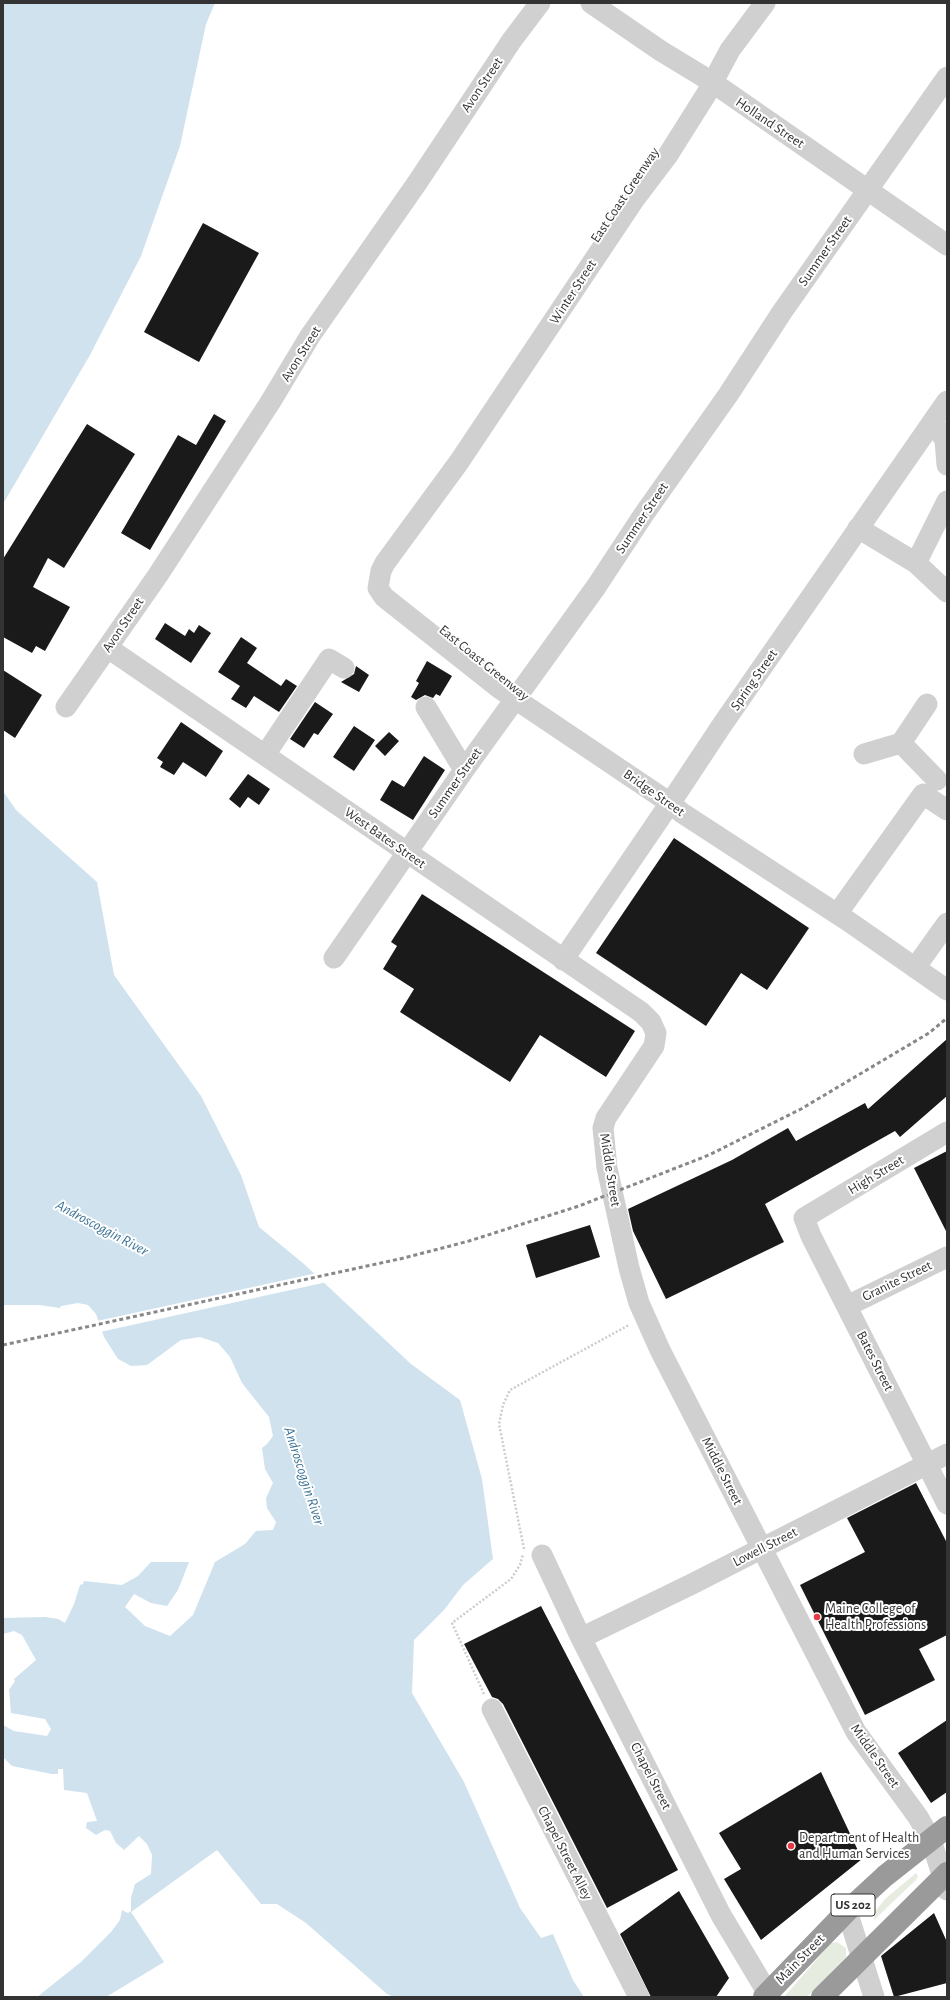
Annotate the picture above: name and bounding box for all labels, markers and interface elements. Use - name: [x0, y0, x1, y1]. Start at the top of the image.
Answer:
- street label: Avon Street: [457, 54, 507, 116]
- street label: Holland Street: [732, 94, 808, 152]
- street label: East Coast Greenway: [587, 144, 663, 246]
- street label: Summer Street: [795, 213, 855, 289]
- street label: Winter Street: [546, 257, 600, 327]
- street label: Avon Street: [277, 323, 325, 385]
- street label: Summer Street: [612, 479, 672, 557]
- street label: Avon Street: [98, 594, 148, 656]
- street label: East Coast Greenway: [436, 621, 532, 705]
- street label: Spring Street: [727, 646, 781, 714]
- street label: Summer Street: [425, 745, 485, 821]
- street label: Bridge Street: [620, 766, 688, 820]
- street label: West Bates Street: [341, 804, 429, 872]
- street label: Middle Street: [596, 1132, 624, 1208]
- street label: High Street: [845, 1152, 907, 1198]
- water label: Androscoggin River: [53, 1196, 151, 1260]
- street label: Granite Street: [859, 1257, 935, 1305]
- street label: Bates Street: [853, 1328, 897, 1394]
- water label: Androscoggin River: [280, 1425, 328, 1527]
- street label: Middle Street: [698, 1434, 746, 1508]
- street label: Lowell Street: [730, 1524, 800, 1570]
- place label: Maine College of Health Professions: [825, 1601, 926, 1634]
- marker: Maine College of Health Professions: [812, 1612, 822, 1622]
- street label: Middle Street: [847, 1721, 903, 1791]
- street label: Chapel Street: [627, 1740, 675, 1812]
- street label: Chapel Street Alley: [534, 1803, 596, 1903]
- place label: Department of Health and Human Services: [799, 1830, 919, 1862]
- marker: Department of Health and Human Services: [786, 1841, 796, 1851]
- road number: US 202: [831, 1894, 875, 1916]
- street label: Main Street: [772, 1930, 828, 1988]

